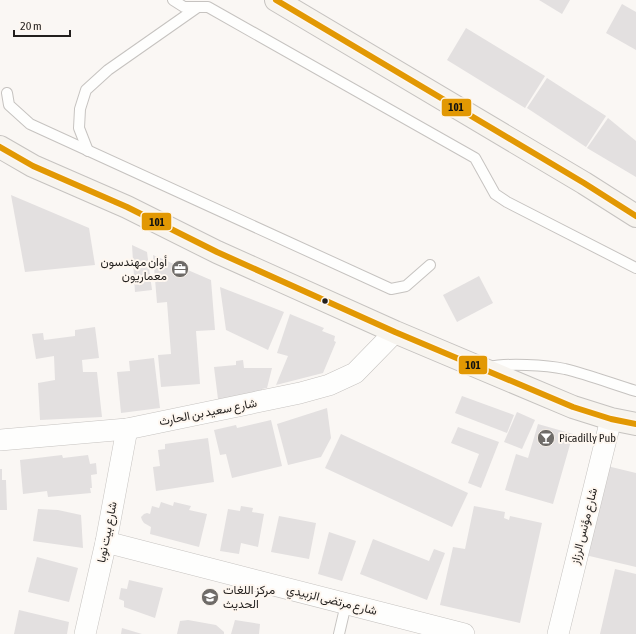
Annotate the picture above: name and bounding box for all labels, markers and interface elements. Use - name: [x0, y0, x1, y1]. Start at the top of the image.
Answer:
- scale bar: [14, 12, 70, 38]
- text: 20 m: [20, 19, 42, 33]
- line badge: 101: [441, 98, 472, 117]
- text: 101: [448, 101, 464, 113]
- line badge: 101: [141, 212, 172, 231]
- text: 101: [149, 216, 165, 228]
- place label: أوان مهندسون معماريون: [101, 255, 167, 284]
- office icon: أوان مهندسون معماريون: [170, 259, 190, 279]
- unlabelled marker: [320, 296, 330, 306]
- line badge: 101: [458, 355, 488, 375]
- text: 101: [465, 359, 481, 371]
- street label: شارع سعيد بن الحارث: [158, 396, 259, 430]
- bar icon: Picadilly Pub: [536, 428, 556, 448]
- place label: Picadilly Pub: [559, 431, 616, 445]
- street label: شارع مؤنس الرزاز: [567, 486, 602, 567]
- street label: شارع بيت نوبا: [94, 500, 122, 564]
- street label: شارع مرتضى الزبيدي: [285, 582, 379, 621]
- place label: مركز اللغات الحديث: [223, 583, 275, 611]
- school or university icon: مركز اللغات الحديث: [200, 587, 220, 607]

